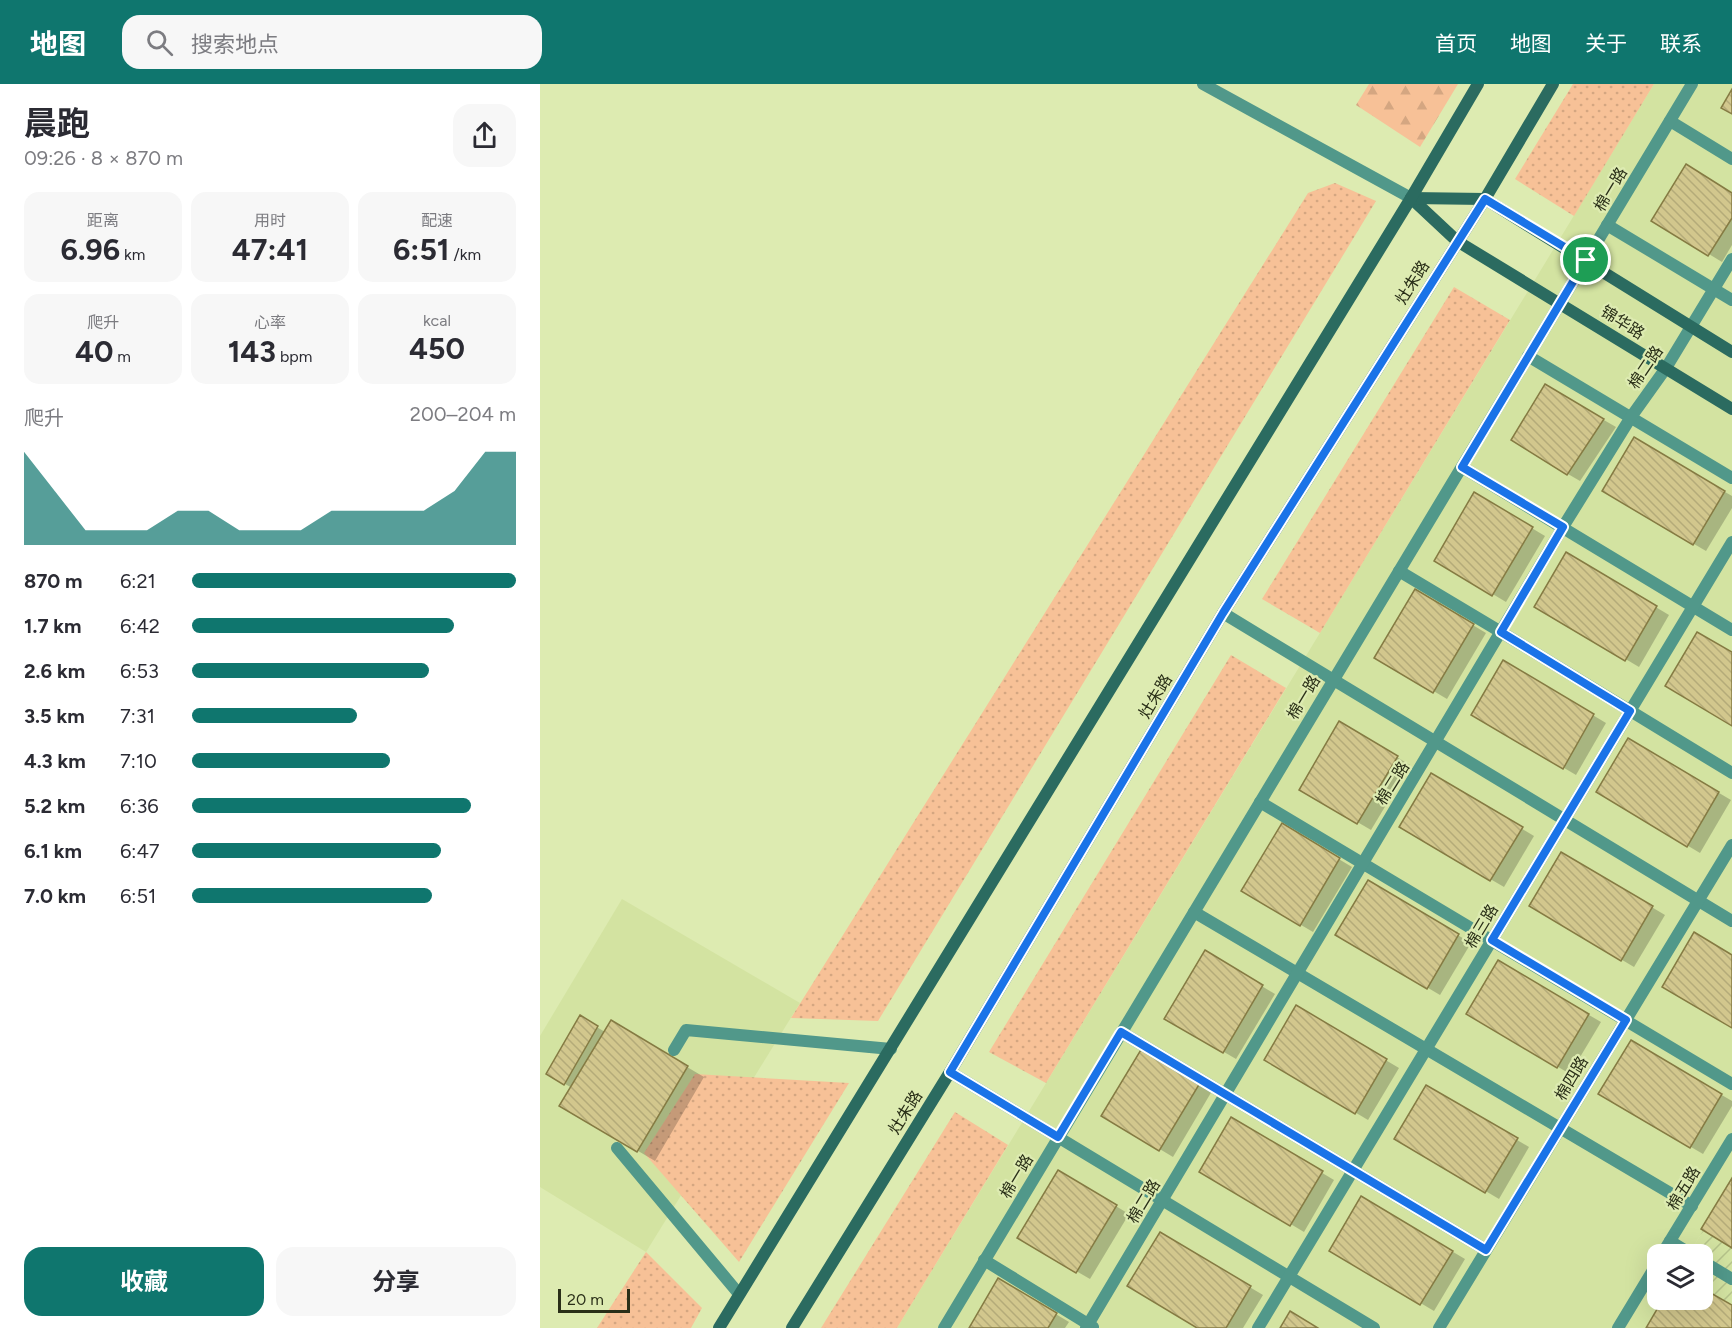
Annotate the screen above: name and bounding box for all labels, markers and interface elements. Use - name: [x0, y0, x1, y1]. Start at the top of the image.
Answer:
- search box: [122, 15, 542, 69]
- icon: search: [143, 26, 176, 59]
- text: 地图: [30, 27, 86, 61]
- text: 搜索地点: [191, 31, 279, 58]
- text: 首页: [1435, 31, 1477, 56]
- text: 地图: [1510, 31, 1552, 56]
- text: 关于: [1585, 31, 1627, 56]
- text: 联系: [1660, 31, 1702, 56]
- text: 晨跑: [24, 104, 90, 143]
- button: share: [453, 104, 516, 167]
- text: 09:26 · 8 × 870 m: [24, 146, 183, 170]
- street label: 棉一路: [1590, 164, 1631, 215]
- text: 距离: [87, 211, 119, 230]
- text: 用时: [254, 211, 286, 230]
- text: 配速: [421, 211, 453, 230]
- text: 6.96: [61, 231, 120, 268]
- text: 47:41: [232, 231, 308, 268]
- text: 6:51: [393, 231, 449, 268]
- pin: [1560, 234, 1611, 285]
- icon: arrive: [1569, 243, 1602, 276]
- text: km: [120, 245, 145, 264]
- text: /km: [449, 245, 481, 264]
- street label: 灶朱路: [1392, 257, 1433, 308]
- street label: 锦华路: [1597, 302, 1648, 343]
- text: kcal: [423, 311, 451, 330]
- text: 爬升: [87, 313, 119, 332]
- text: 心率: [254, 313, 286, 332]
- text: 450: [409, 330, 465, 367]
- text: 40: [75, 333, 113, 370]
- text: 143: [228, 333, 276, 370]
- street label: 棉二路: [1624, 342, 1667, 392]
- text: m: [113, 347, 131, 366]
- text: bpm: [276, 347, 312, 366]
- text: 200–204 m: [410, 402, 516, 426]
- text: 爬升: [24, 406, 64, 430]
- text: 870 m: [24, 569, 83, 593]
- text: 6:21: [120, 569, 156, 593]
- text: 1.7 km: [24, 614, 81, 638]
- text: 6:42: [120, 614, 160, 638]
- text: 2.6 km: [24, 659, 85, 683]
- text: 6:53: [120, 659, 159, 683]
- street label: 灶朱路: [1135, 671, 1176, 722]
- street label: 棉一路: [1283, 672, 1324, 723]
- text: 3.5 km: [24, 704, 85, 728]
- text: 7:31: [120, 704, 155, 728]
- text: 4.3 km: [24, 749, 86, 773]
- text: 7:10: [120, 749, 157, 773]
- street label: 棉二路: [1372, 758, 1413, 809]
- text: 5.2 km: [24, 794, 85, 818]
- text: 6:36: [120, 794, 159, 818]
- text: 6.1 km: [24, 839, 82, 863]
- text: 6:47: [120, 839, 160, 863]
- text: 7.0 km: [24, 884, 86, 908]
- text: 6:51: [120, 884, 156, 908]
- street label: 棉三路: [1461, 901, 1502, 952]
- street label: 棉四路: [1551, 1053, 1592, 1104]
- street label: 灶朱路: [885, 1087, 926, 1138]
- street label: 棉一路: [996, 1151, 1037, 1202]
- street label: 棉五路: [1663, 1163, 1704, 1214]
- street label: 棉二路: [1123, 1176, 1164, 1227]
- map controls: [1647, 1244, 1713, 1310]
- button: layers: [1647, 1244, 1713, 1310]
- button: 收藏: [24, 1247, 264, 1316]
- button: 分享: [276, 1247, 516, 1316]
- scale bar: [558, 1286, 630, 1314]
- text: 20 m: [567, 1290, 604, 1309]

